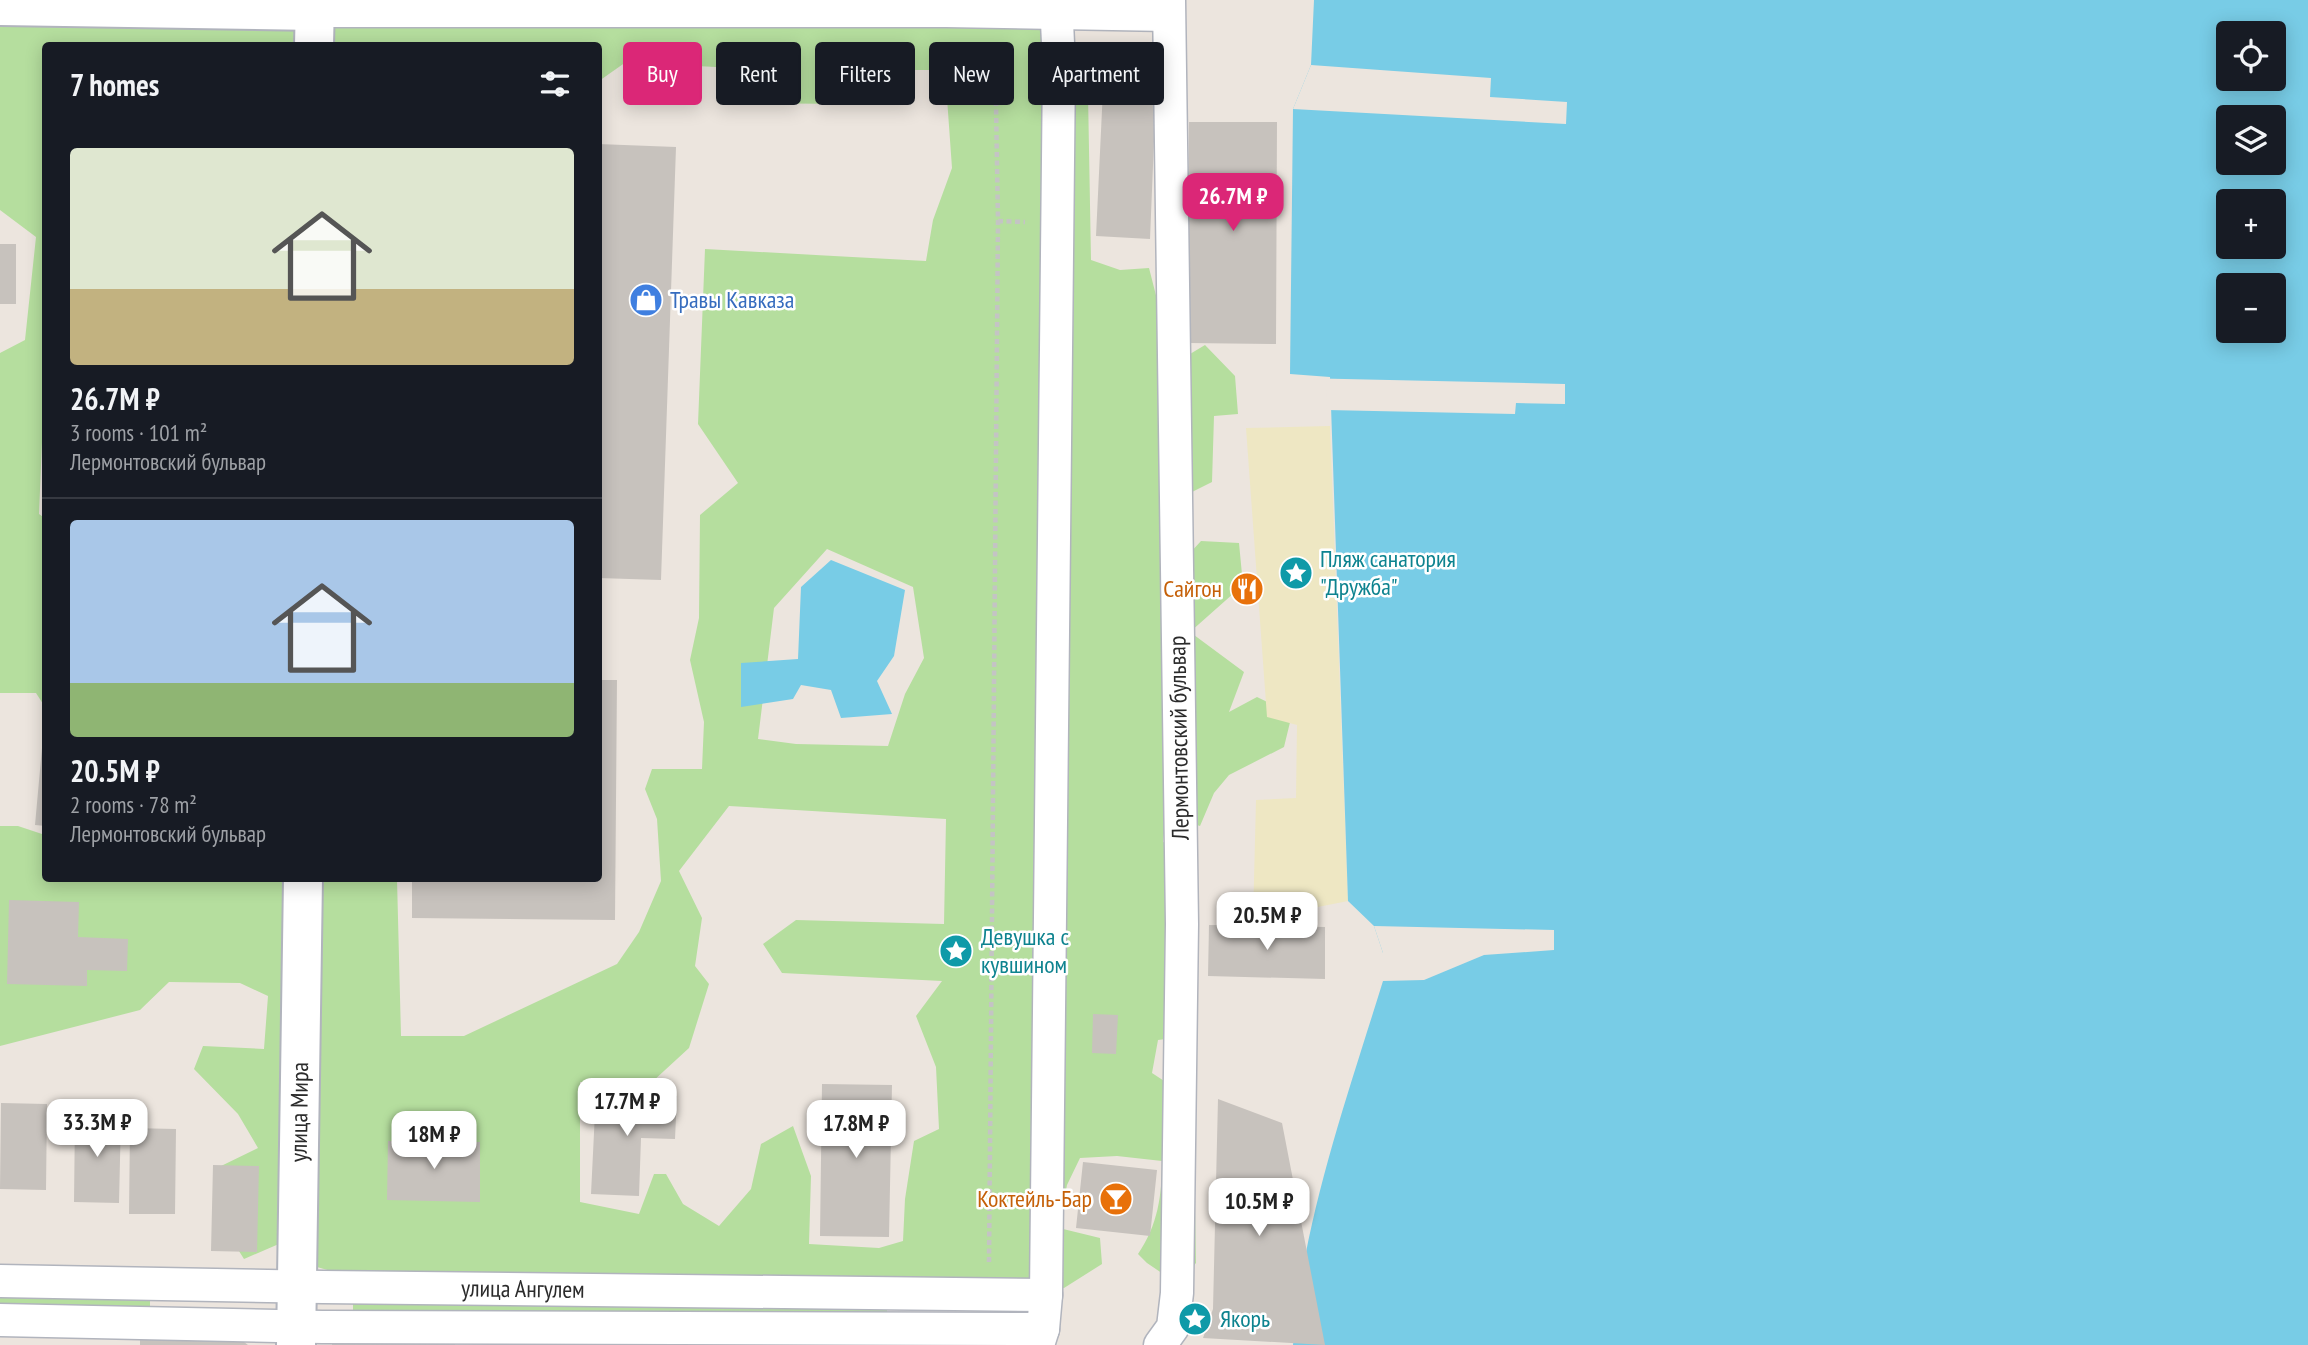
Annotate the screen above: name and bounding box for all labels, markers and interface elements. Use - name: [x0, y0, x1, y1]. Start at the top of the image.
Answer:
- map controls: [2216, 21, 2286, 343]
- button: locate: [2216, 21, 2286, 91]
- chip: Buy: [623, 42, 702, 105]
- chip: Rent: [716, 42, 801, 105]
- chip: Filters: [815, 42, 915, 105]
- chip: New: [929, 42, 1014, 105]
- chip: Apartment: [1028, 42, 1164, 105]
- text: 7 homes: [70, 65, 159, 104]
- icon: filters: [536, 65, 574, 103]
- button: layers: [2216, 105, 2286, 175]
- pin: 26.7M ₽: [1168, 174, 1298, 233]
- text: 26.7M ₽: [1199, 181, 1267, 210]
- button: +: [2216, 189, 2286, 259]
- icon: home: [259, 193, 385, 319]
- button: −: [2216, 273, 2286, 343]
- shop icon: Травы Кавказа: [627, 281, 665, 319]
- place label: Травы Кавказа: [670, 284, 794, 315]
- text: 26.7M ₽: [70, 379, 160, 418]
- text: 3 rooms · 101 m²: [70, 418, 207, 447]
- text: Лермонтовский бульвар: [70, 447, 266, 476]
- place label: Пляж санатория "Дружба": [1320, 543, 1456, 602]
- place icon: Пляж санатория "Дружба": [1277, 554, 1315, 592]
- icon: home: [259, 565, 385, 691]
- restaurant icon: Сайгон: [1228, 570, 1266, 608]
- place label: Сайгон: [1163, 573, 1222, 604]
- street label: Лермонтовский бульвар: [1161, 635, 1196, 842]
- text: 20.5M ₽: [70, 751, 160, 790]
- text: 2 rooms · 78 m²: [70, 790, 197, 819]
- text: Лермонтовский бульвар: [70, 819, 266, 848]
- pin: 20.5M ₽: [1202, 892, 1332, 952]
- text: 20.5M ₽: [1233, 900, 1301, 929]
- place label: Девушка с кувшином: [981, 921, 1069, 980]
- place icon: Девушка с кувшином: [937, 932, 975, 970]
- street label: улица Мира: [283, 1062, 315, 1162]
- pin: 17.7M ₽: [562, 1078, 692, 1138]
- text: 17.7M ₽: [594, 1086, 660, 1115]
- pin: 33.3M ₽: [32, 1100, 162, 1159]
- pin: 17.8M ₽: [791, 1100, 921, 1160]
- text: 33.3M ₽: [63, 1107, 131, 1136]
- text: 17.8M ₽: [823, 1108, 889, 1137]
- pin: 18M ₽: [385, 1112, 483, 1171]
- text: 18M ₽: [408, 1119, 460, 1148]
- pin: 10.5M ₽: [1194, 1178, 1324, 1238]
- bar icon: Коктейль-Бар: [1097, 1180, 1135, 1218]
- place label: Коктейль-Бар: [977, 1183, 1092, 1214]
- text: 10.5M ₽: [1225, 1186, 1293, 1215]
- street label: улица Ангулем: [461, 1273, 585, 1305]
- place icon: Якорь: [1176, 1300, 1214, 1338]
- place label: Якорь: [1220, 1303, 1270, 1334]

